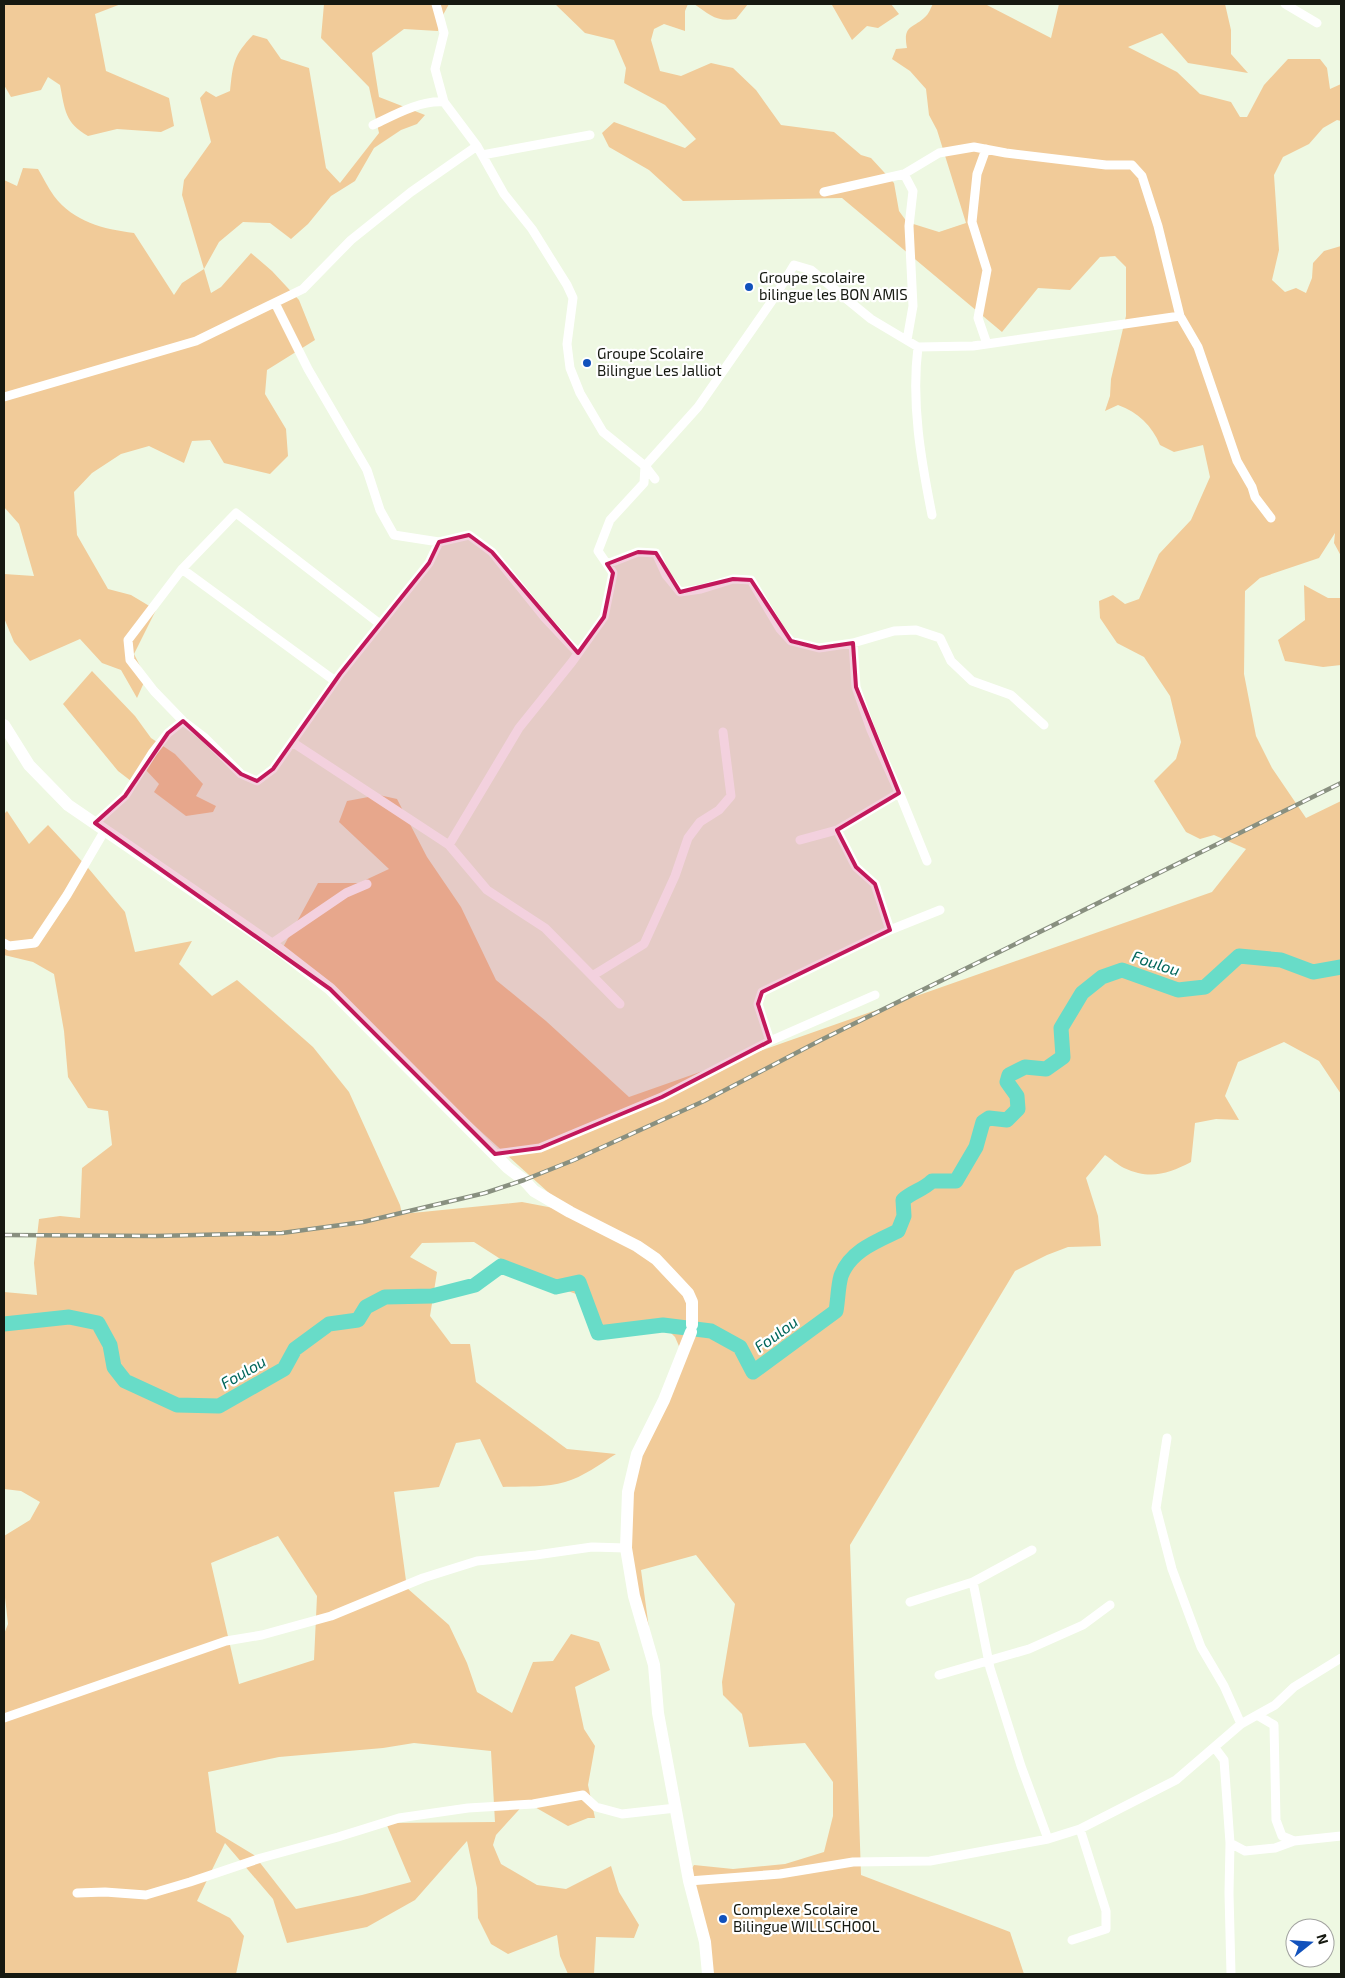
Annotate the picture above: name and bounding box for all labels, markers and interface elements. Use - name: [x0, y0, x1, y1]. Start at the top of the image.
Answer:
- place label: Groupe scolaire bilingue les BON AMIS: [759, 268, 908, 303]
- marker: Groupe scolaire bilingue les BON AMIS: [743, 281, 755, 293]
- place label: Groupe Scolaire Bilingue Les Jalliot: [597, 344, 722, 379]
- marker: Groupe Scolaire Bilingue Les Jalliot: [581, 357, 593, 369]
- water label: Foulou: [1130, 946, 1183, 979]
- water label: Foulou: [750, 1311, 801, 1356]
- water label: Foulou: [217, 1351, 269, 1392]
- place label: Complexe Scolaire Bilingue WILLSCHOOL: [733, 1900, 880, 1935]
- marker: Complexe Scolaire Bilingue WILLSCHOOL: [717, 1913, 729, 1925]
- north arrow: [1285, 1918, 1335, 1968]
- text: N: [1313, 1932, 1333, 1946]

